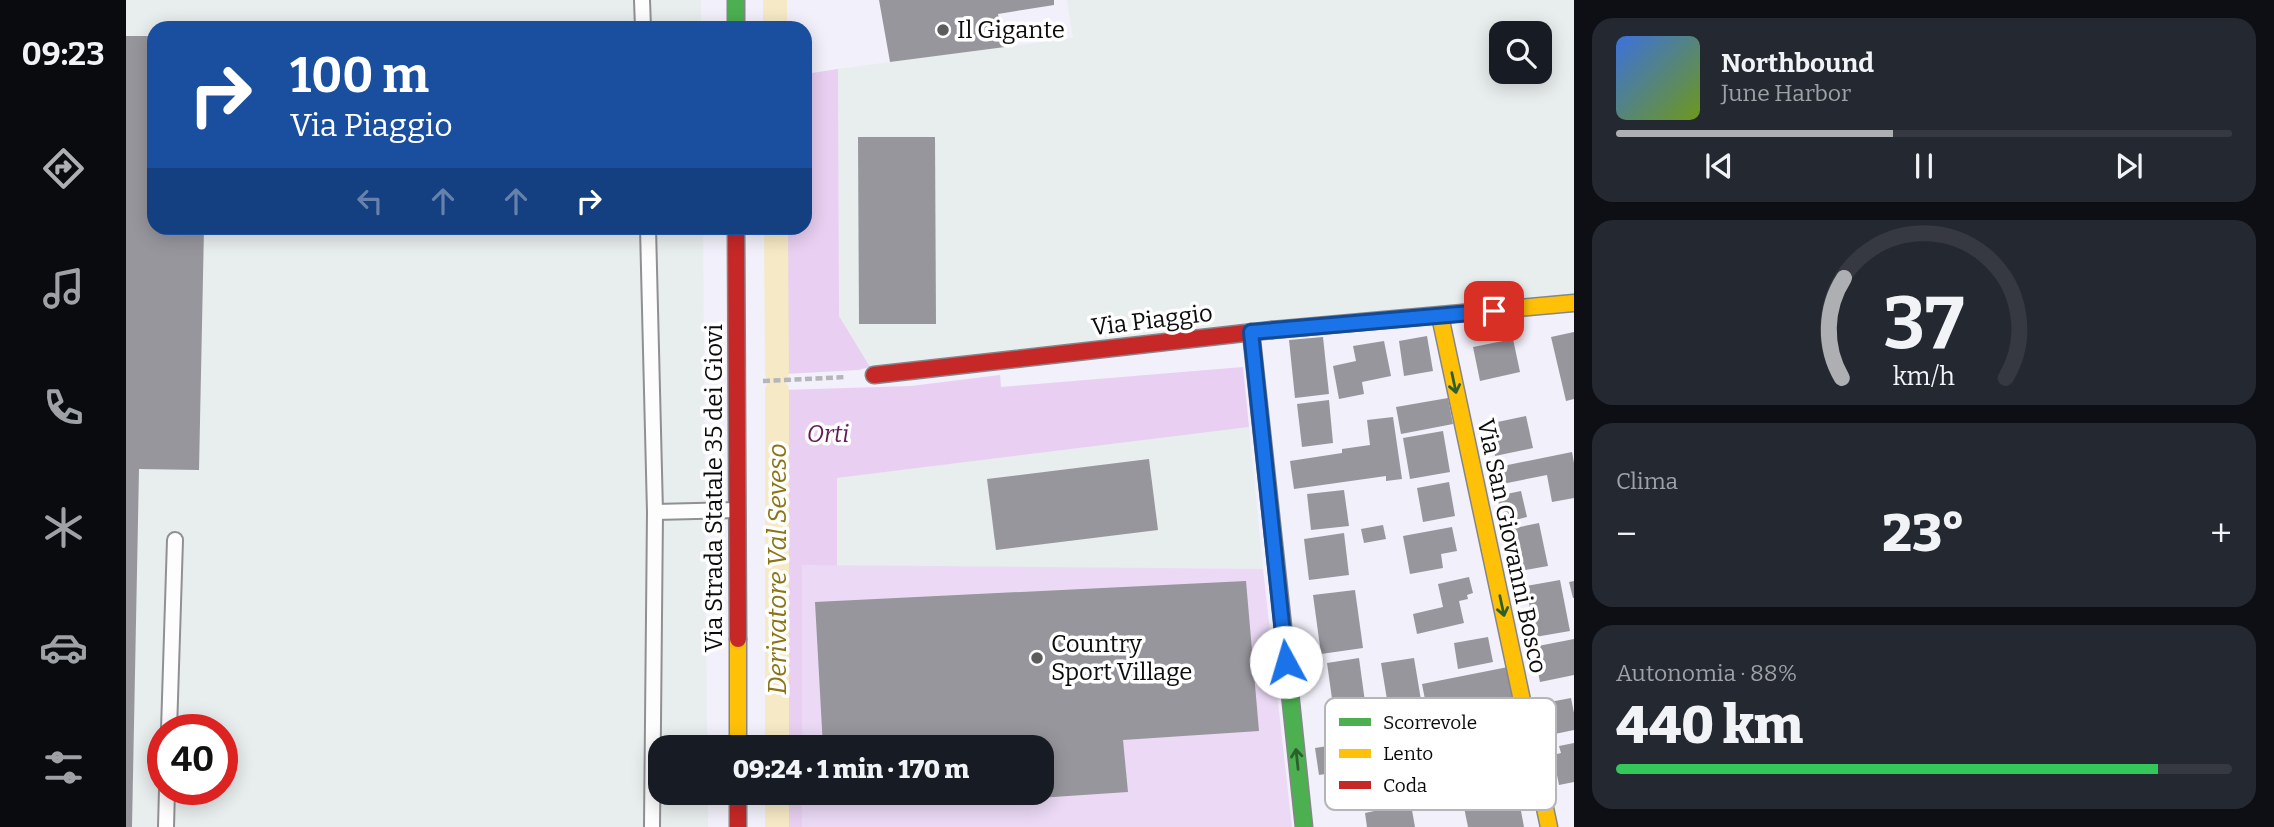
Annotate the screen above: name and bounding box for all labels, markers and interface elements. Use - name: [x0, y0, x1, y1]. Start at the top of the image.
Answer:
- place label: Il Gigante: [957, 16, 1065, 44]
- map controls: [1489, 21, 1552, 84]
- button: search: [1489, 21, 1552, 84]
- marker: Il Gigante: [935, 22, 951, 38]
- text: 09:23: [21, 35, 105, 73]
- text: 100 m: [290, 46, 429, 105]
- text: Northbound: [1721, 48, 1874, 79]
- icon: right: [175, 49, 266, 140]
- text: June Harbor: [1721, 79, 1851, 107]
- text: Via Piaggio: [290, 106, 453, 144]
- icon: directions: [39, 144, 88, 193]
- icon: previous: [1700, 147, 1738, 185]
- icon: pause: [1905, 147, 1943, 185]
- icon: next: [2110, 147, 2148, 185]
- icon: left: [351, 182, 389, 220]
- icon: ahead: [424, 182, 462, 220]
- icon: ahead: [497, 182, 535, 220]
- icon: right: [570, 182, 608, 220]
- icon: music: [39, 264, 88, 313]
- pin: [1464, 281, 1524, 341]
- text: 37: [1883, 281, 1965, 368]
- icon: arrive: [1475, 292, 1513, 330]
- street label: Via Piaggio: [1090, 299, 1214, 341]
- street label: Via Strada Statale 35 dei Giovi: [700, 324, 728, 652]
- text: km/h: [1893, 362, 1955, 392]
- one-way arrow: [1448, 371, 1462, 394]
- icon: phone: [39, 383, 88, 432]
- street label: Via San Giovanni Bosco: [1471, 416, 1553, 676]
- park label: Orti: [807, 420, 849, 448]
- water label: Derivatore Val Seveso: [762, 443, 793, 695]
- text: Clima: [1616, 467, 1678, 495]
- text: 23°: [1882, 502, 1965, 565]
- icon: climate: [39, 503, 88, 552]
- text: −: [1616, 511, 1637, 557]
- text: +: [2210, 511, 2232, 557]
- one-way arrow: [1495, 594, 1509, 617]
- icon: car: [39, 623, 88, 672]
- position arrow: [1249, 625, 1323, 699]
- place label: Country Sport Village: [1051, 630, 1192, 686]
- marker: Country Sport Village: [1029, 650, 1045, 666]
- text: Autonomia · 88%: [1616, 659, 1797, 687]
- text: 440 km: [1616, 694, 1803, 757]
- legend: [1325, 698, 1556, 810]
- text: Scorrevole: [1383, 711, 1477, 734]
- speed limit sign: 40: [147, 714, 238, 805]
- text: Lento: [1383, 742, 1433, 765]
- icon: filters: [39, 743, 88, 792]
- one-way arrow: [1290, 748, 1303, 771]
- text: 09:24 · 1 min · 170 m: [733, 754, 969, 785]
- text: Coda: [1383, 774, 1428, 797]

